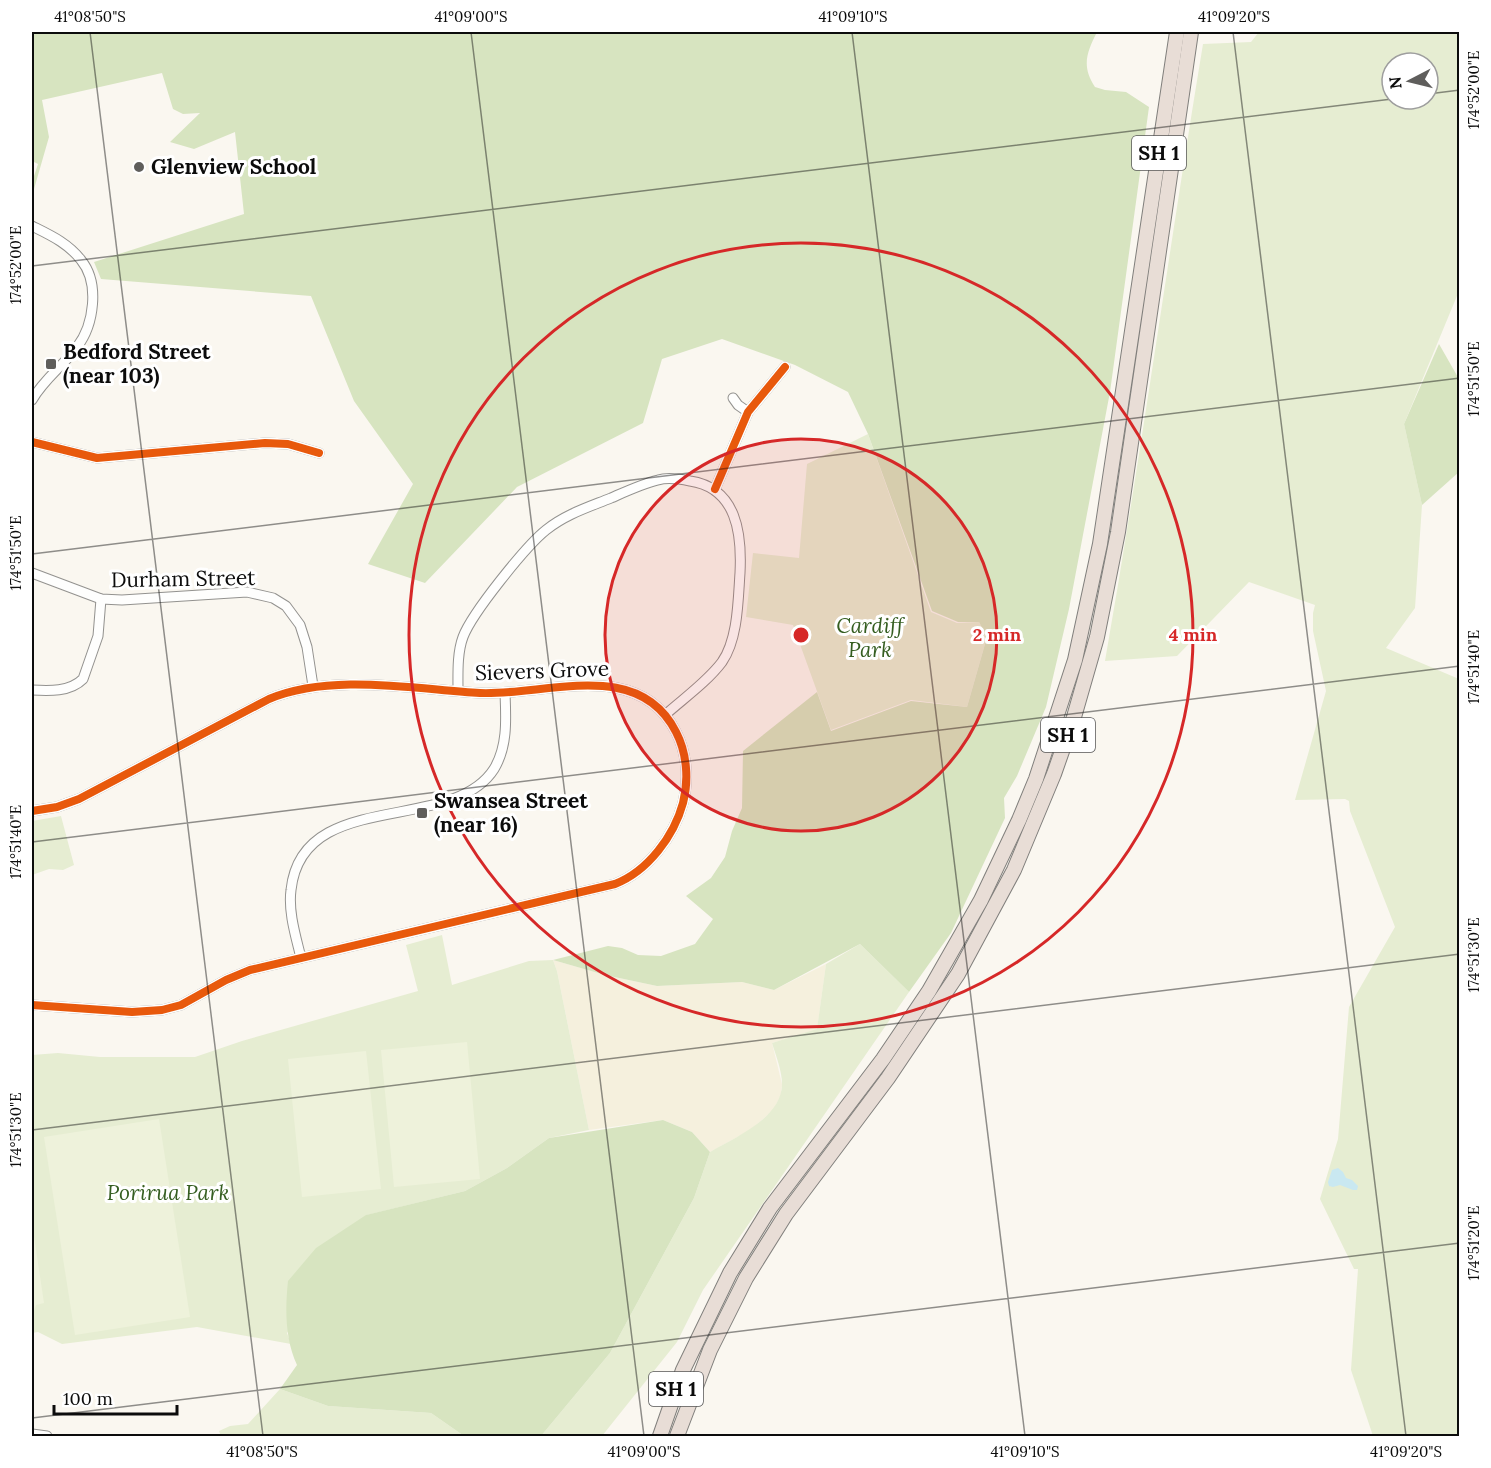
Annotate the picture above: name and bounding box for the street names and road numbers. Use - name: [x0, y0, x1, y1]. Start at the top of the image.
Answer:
- road number: SH 1: [1132, 136, 1186, 170]
- street label: Durham Street: [111, 564, 256, 593]
- street label: Sievers Grove: [474, 655, 609, 686]
- road number: SH 1: [1041, 718, 1095, 752]
- road number: SH 1: [649, 1372, 703, 1406]

